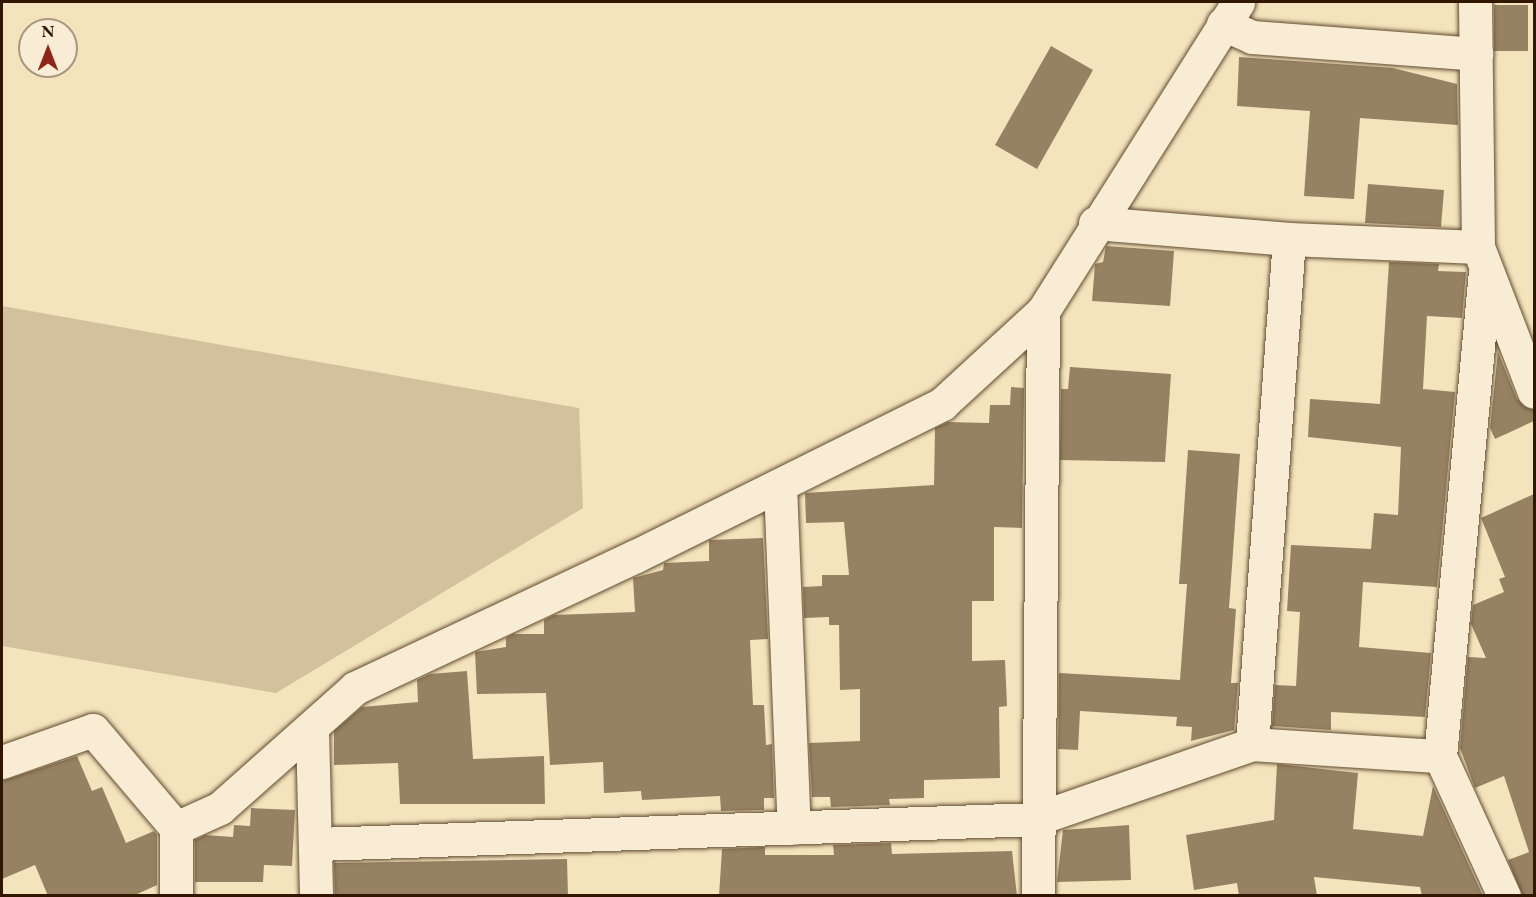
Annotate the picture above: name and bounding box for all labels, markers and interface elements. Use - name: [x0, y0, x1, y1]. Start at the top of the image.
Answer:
- north arrow: [18, 18, 78, 78]
- text: N: [42, 21, 54, 42]

